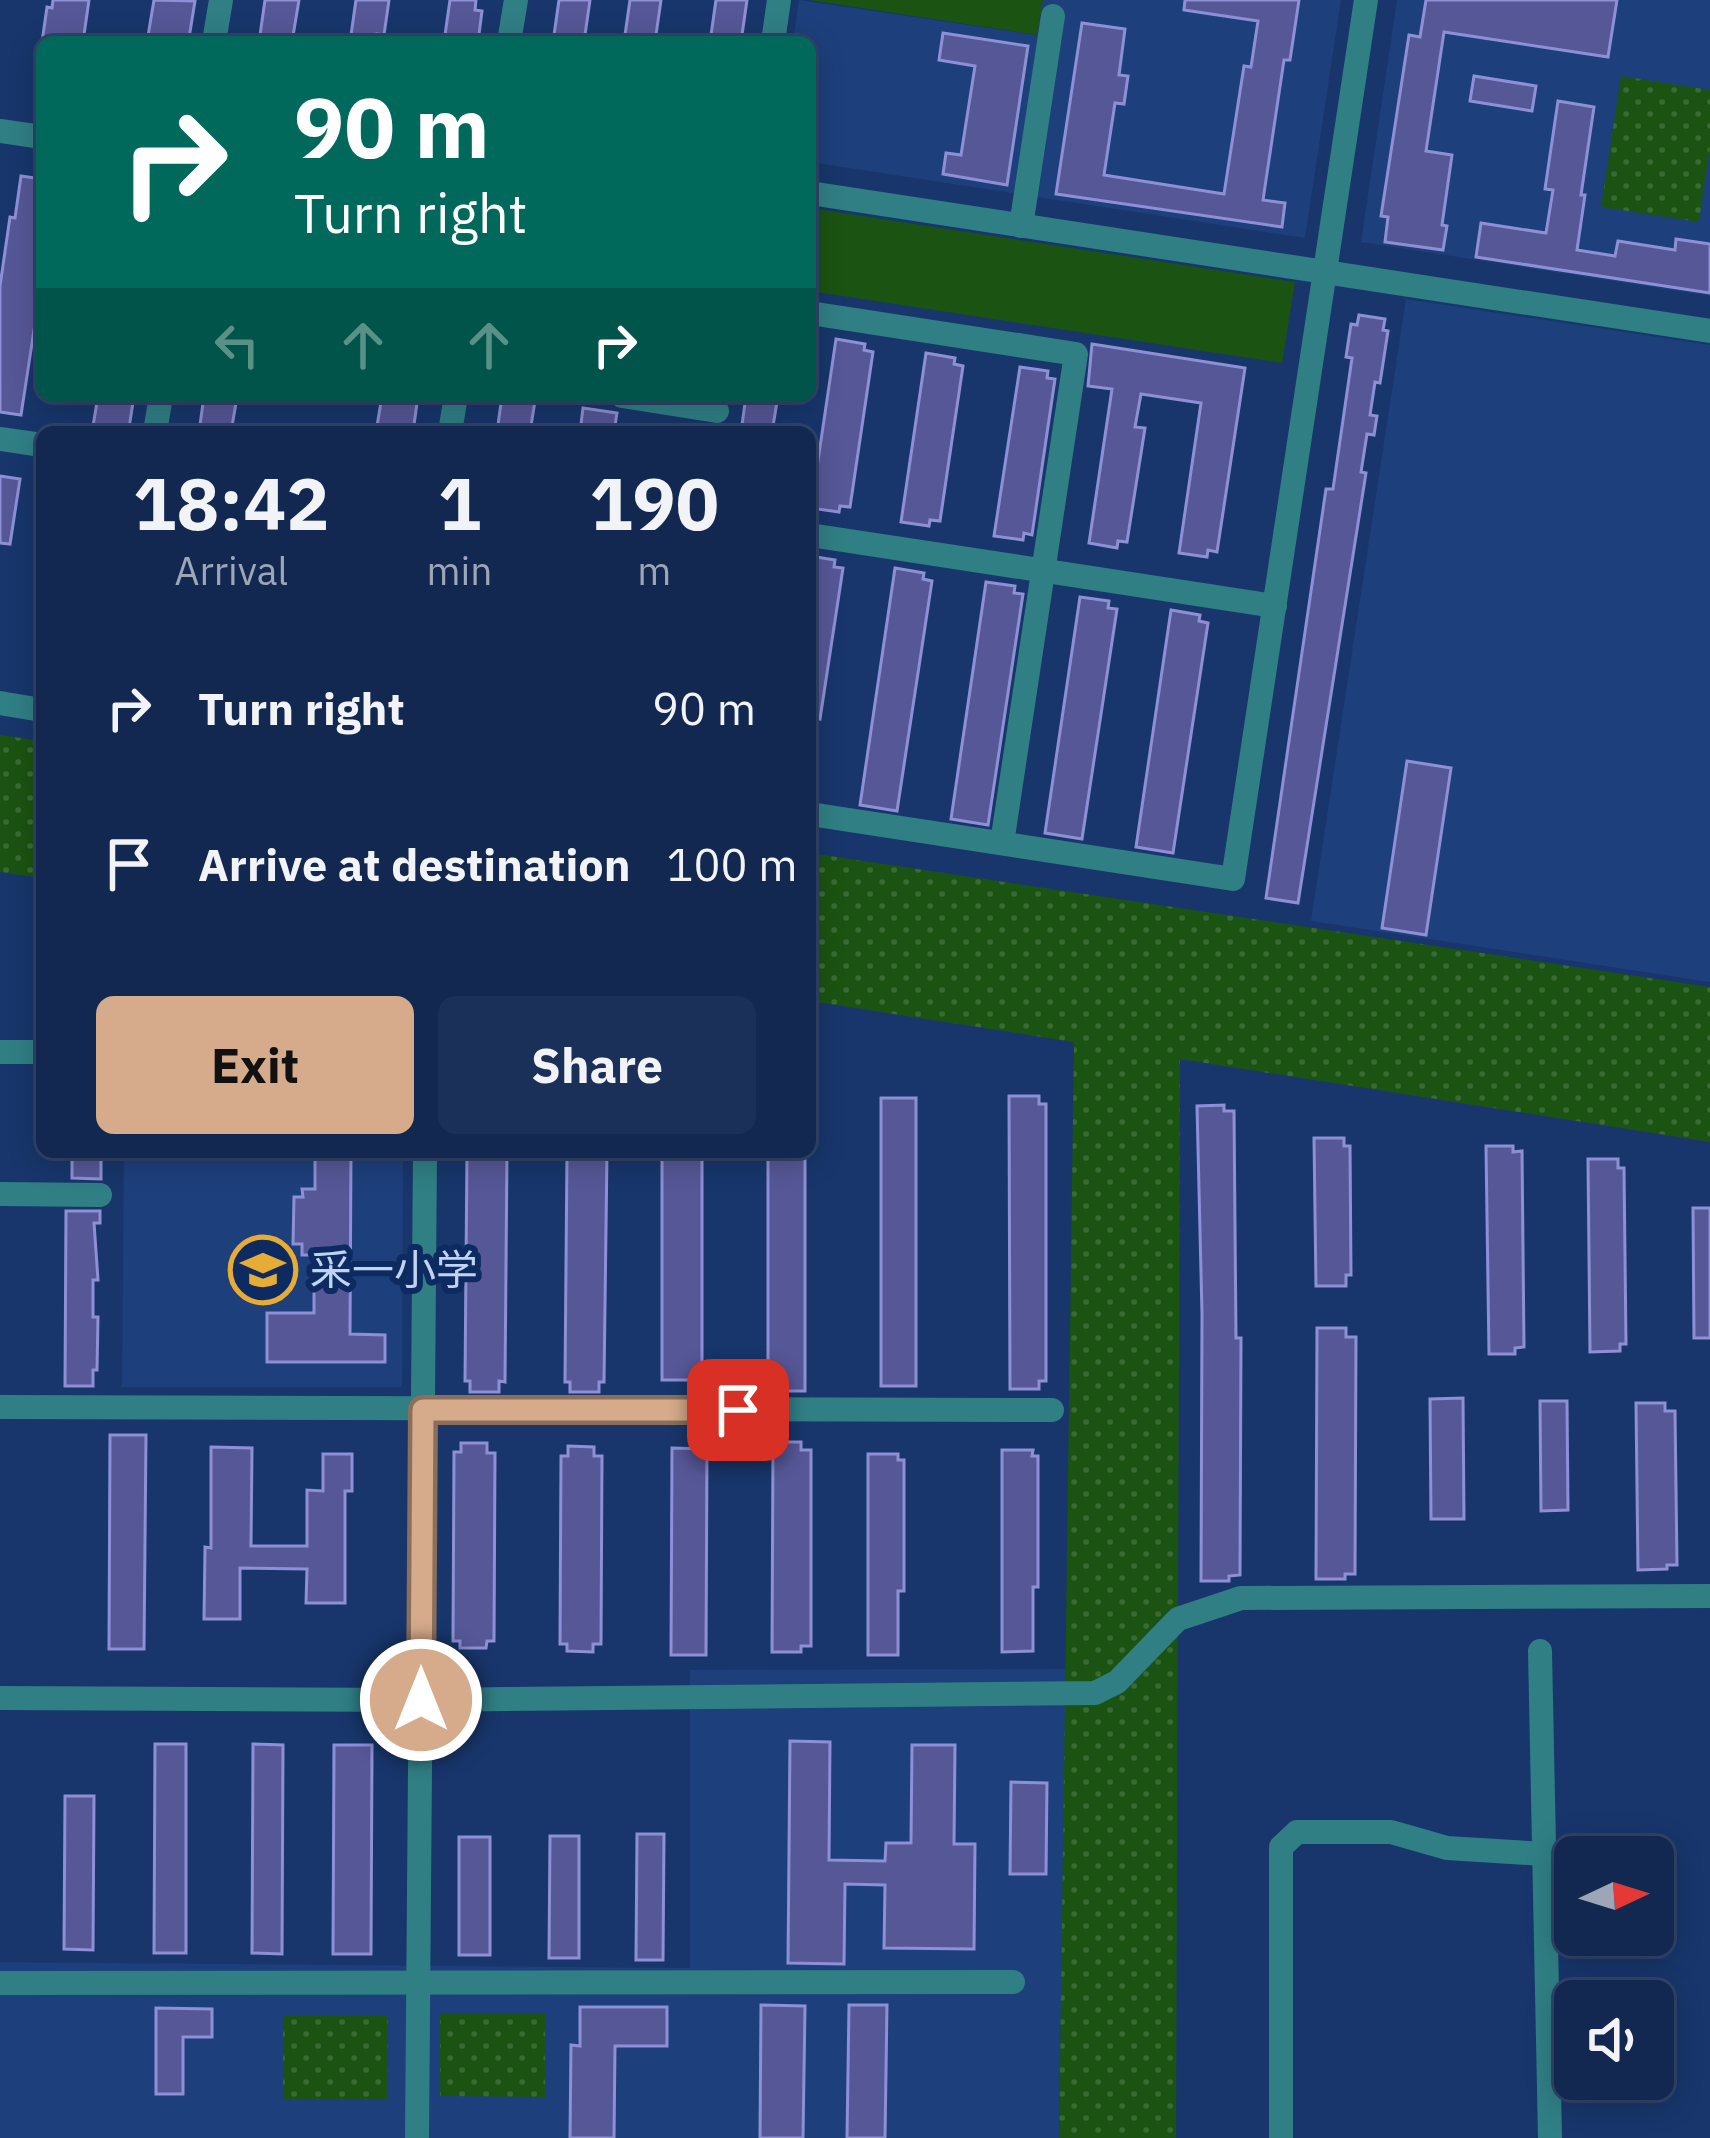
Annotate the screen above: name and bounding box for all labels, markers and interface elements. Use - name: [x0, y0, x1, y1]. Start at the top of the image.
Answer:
- text: 90 m: [294, 72, 490, 181]
- icon: right: [96, 84, 252, 240]
- text: Turn right: [294, 178, 528, 248]
- icon: left: [204, 312, 270, 378]
- icon: ahead: [330, 312, 396, 378]
- icon: ahead: [456, 312, 522, 378]
- icon: right: [582, 312, 648, 378]
- text: 18:42: [133, 456, 330, 550]
- text: 1: [438, 456, 481, 550]
- text: 190: [589, 456, 719, 550]
- text: Arrival: [174, 545, 288, 596]
- text: min: [427, 545, 492, 596]
- text: m: [637, 545, 671, 596]
- icon: right: [96, 675, 162, 741]
- text: Turn right: [198, 679, 405, 737]
- text: 90 m: [652, 679, 756, 737]
- icon: arrive: [96, 831, 162, 897]
- text: Arrive at destination: [198, 835, 631, 893]
- text: 100 m: [667, 835, 797, 893]
- button: Exit: [96, 996, 414, 1134]
- button: Share: [438, 996, 756, 1134]
- school or university icon: 采一小学: [228, 1235, 298, 1305]
- place label: 采一小学: [310, 1242, 478, 1297]
- pin: [687, 1359, 789, 1461]
- icon: arrive: [705, 1377, 771, 1443]
- position arrow: [358, 1637, 484, 1763]
- north arrow: [1554, 1836, 1674, 1956]
- map controls: [1554, 1836, 1674, 2100]
- button: sound: [1554, 1980, 1674, 2100]

